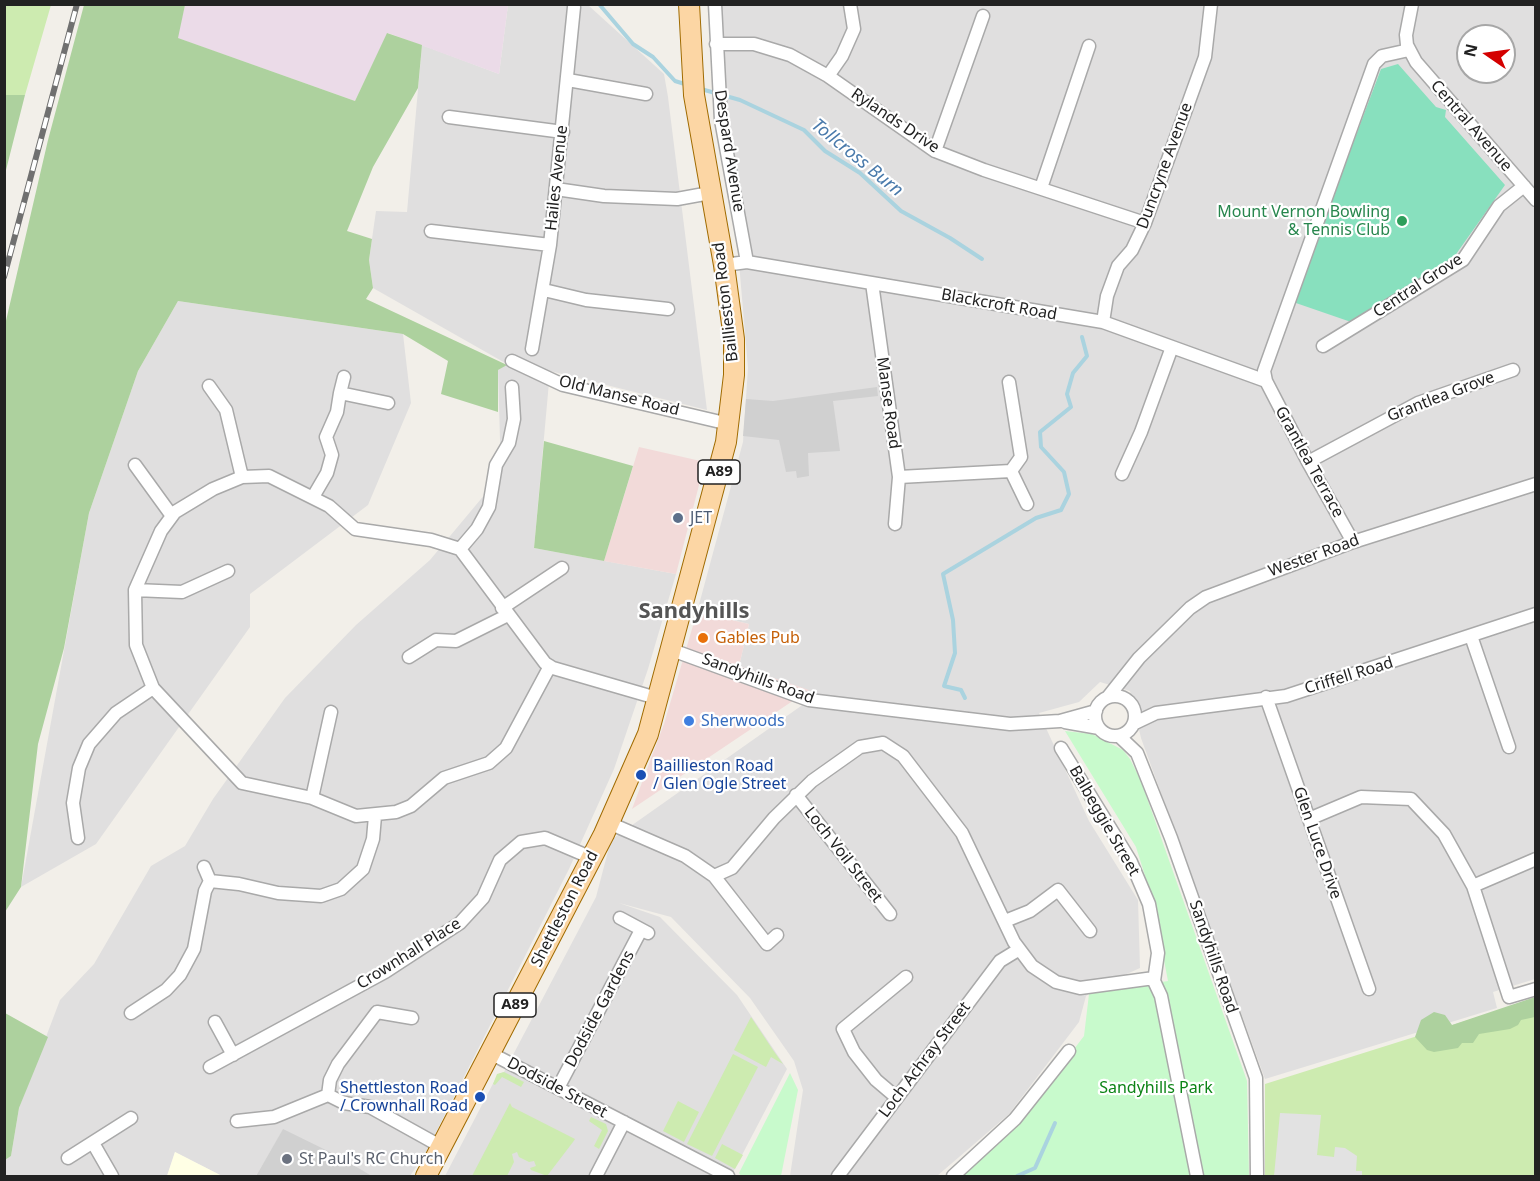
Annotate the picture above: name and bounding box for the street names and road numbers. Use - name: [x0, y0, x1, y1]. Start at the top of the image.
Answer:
- street label: Central Avenue: [1426, 76, 1516, 176]
- street label: Rylands Drive: [847, 84, 943, 158]
- street label: Despard Avenue: [710, 88, 748, 214]
- street label: Duncryne Avenue: [1133, 100, 1197, 232]
- street label: Hailes Avenue: [542, 124, 572, 232]
- street label: Baillieston Road: [709, 241, 743, 363]
- street label: Central Grove: [1370, 250, 1466, 322]
- street label: Blackcroft Road: [940, 285, 1058, 325]
- street label: Manse Road: [872, 356, 904, 450]
- street label: Grantlea Grove: [1385, 368, 1497, 426]
- street label: Old Manse Road: [557, 372, 681, 420]
- street label: Grantlea Terrace: [1270, 403, 1348, 521]
- road number: A89: [698, 460, 740, 484]
- street label: Wester Road: [1266, 531, 1362, 581]
- street label: Sandyhills Road: [699, 650, 817, 708]
- street label: Criffell Road: [1302, 653, 1396, 699]
- street label: Balbeggie Street: [1065, 762, 1143, 880]
- street label: Glen Luce Drive: [1289, 784, 1345, 902]
- street label: Loch Voil Street: [800, 803, 886, 907]
- street label: Shettleston Road: [527, 848, 603, 970]
- street label: Sandyhills Road: [1185, 898, 1241, 1016]
- street label: Crownhall Place: [353, 914, 465, 994]
- street label: Dodside Gardens: [561, 947, 639, 1071]
- road number: A89: [494, 993, 536, 1017]
- street label: Loch Achray Street: [875, 998, 975, 1122]
- street label: Dodside Street: [504, 1054, 610, 1122]

